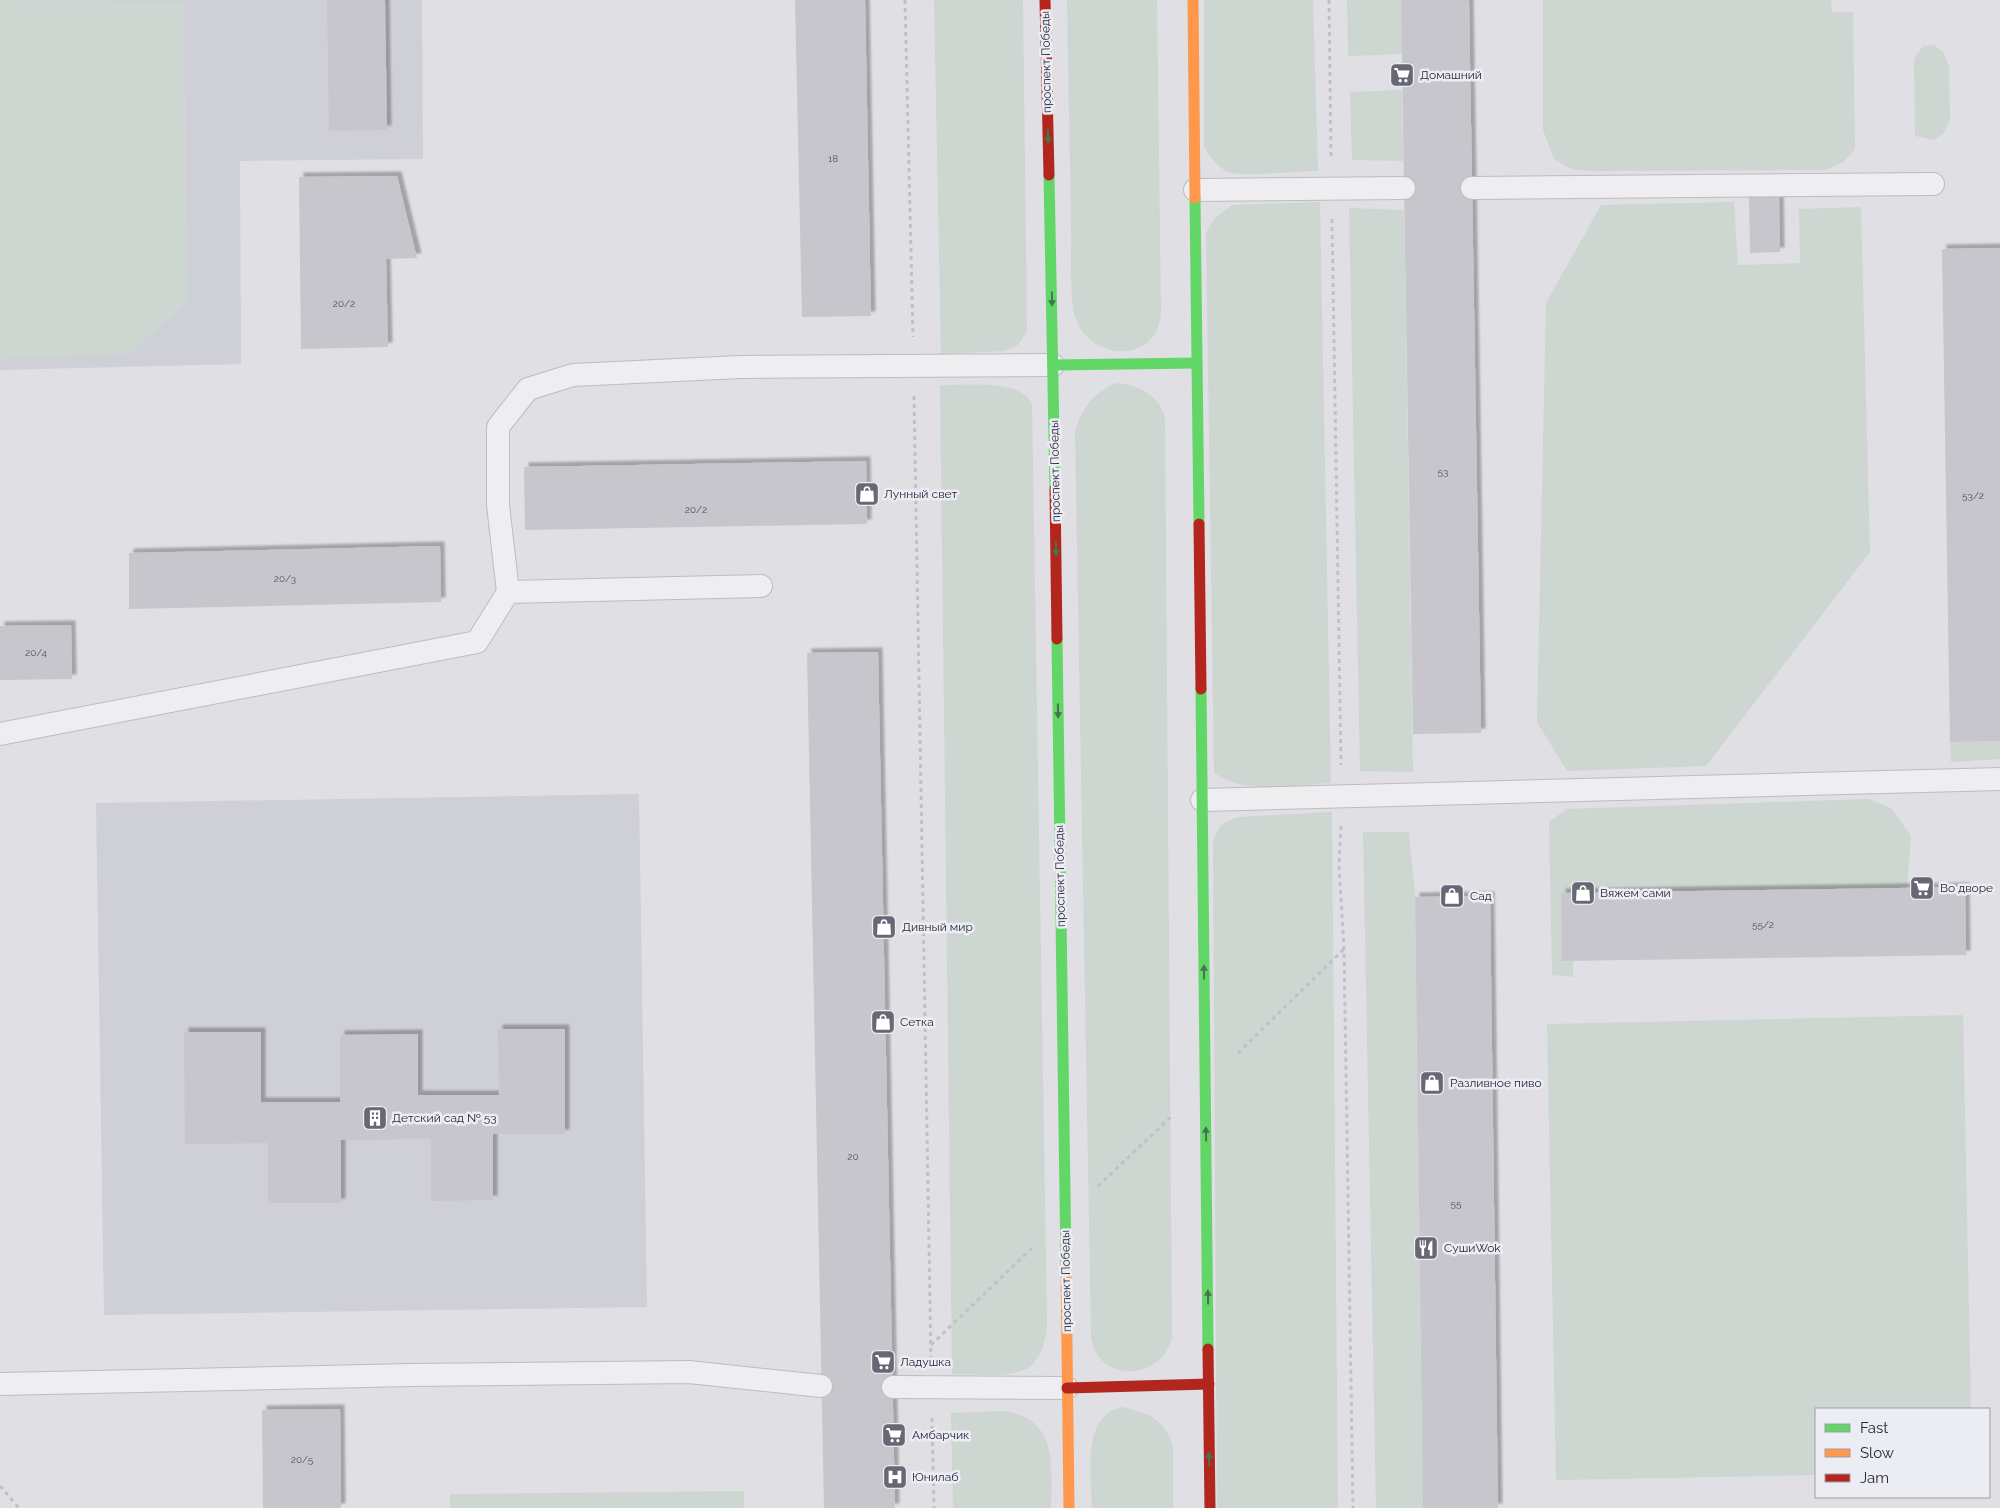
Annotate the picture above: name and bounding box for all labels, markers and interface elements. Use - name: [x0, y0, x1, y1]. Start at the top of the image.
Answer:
- street label: проспект Победы: [1038, 11, 1054, 113]
- supermarket icon: Домашний: [1389, 62, 1415, 88]
- place label: Домашний: [1420, 68, 1482, 82]
- one-way arrow: [1044, 128, 1052, 144]
- house number: 18: [828, 153, 838, 164]
- one-way arrow: [1048, 291, 1056, 307]
- house number: 20/2: [333, 298, 355, 309]
- street label: проспект Победы: [1047, 420, 1063, 522]
- house number: 53: [1438, 466, 1448, 477]
- shop icon: Лунный свет: [854, 481, 880, 507]
- place label: Лунный свет: [884, 487, 958, 501]
- house number: 53/2: [1962, 490, 1984, 501]
- house number: 20/2: [685, 504, 707, 515]
- one-way arrow: [1052, 541, 1060, 557]
- house number: 20/3: [274, 573, 296, 584]
- house number: 20/4: [25, 647, 47, 658]
- one-way arrow: [1054, 703, 1062, 719]
- street label: проспект Победы: [1052, 825, 1068, 927]
- supermarket icon: Во дворе: [1909, 875, 1935, 901]
- shop icon: Вяжем сами: [1570, 880, 1596, 906]
- place label: Во дворе: [1940, 881, 1993, 895]
- shop icon: Сад: [1439, 883, 1465, 909]
- place label: Вяжем сами: [1600, 886, 1671, 900]
- place label: Сад: [1470, 889, 1492, 903]
- shop icon: Дивный мир: [871, 914, 897, 940]
- house number: 55/2: [1752, 919, 1774, 930]
- place label: Дивный мир: [902, 920, 973, 934]
- one-way arrow: [1200, 964, 1208, 980]
- shop icon: Сетка: [870, 1009, 896, 1035]
- place label: Сетка: [900, 1015, 934, 1029]
- shop icon: Разливное пиво: [1419, 1070, 1445, 1096]
- place label: Разливное пиво: [1450, 1076, 1542, 1090]
- building icon: Детский сад № 53: [362, 1105, 388, 1131]
- place label: Детский сад № 53: [392, 1111, 497, 1125]
- one-way arrow: [1202, 1126, 1210, 1142]
- house number: 20: [847, 1151, 859, 1162]
- house number: 55: [1451, 1198, 1462, 1209]
- street label: проспект Победы: [1058, 1230, 1074, 1332]
- restaurant icon: СушиWok: [1413, 1235, 1439, 1261]
- place label: СушиWok: [1444, 1241, 1501, 1255]
- one-way arrow: [1204, 1289, 1212, 1305]
- supermarket icon: Ладушка: [870, 1349, 896, 1375]
- place label: Ладушка: [900, 1355, 951, 1369]
- legend: [1815, 1408, 1990, 1498]
- text: Fast: [1860, 1419, 1888, 1437]
- supermarket icon: Амбарчик: [881, 1422, 907, 1448]
- place label: Амбарчик: [912, 1428, 969, 1442]
- text: Slow: [1860, 1444, 1894, 1462]
- one-way arrow: [1205, 1451, 1213, 1467]
- house number: 20/5: [291, 1454, 314, 1465]
- hospital icon: Юнилаб: [882, 1464, 908, 1490]
- text: Jam: [1860, 1469, 1889, 1487]
- place label: Юнилаб: [912, 1470, 959, 1484]

